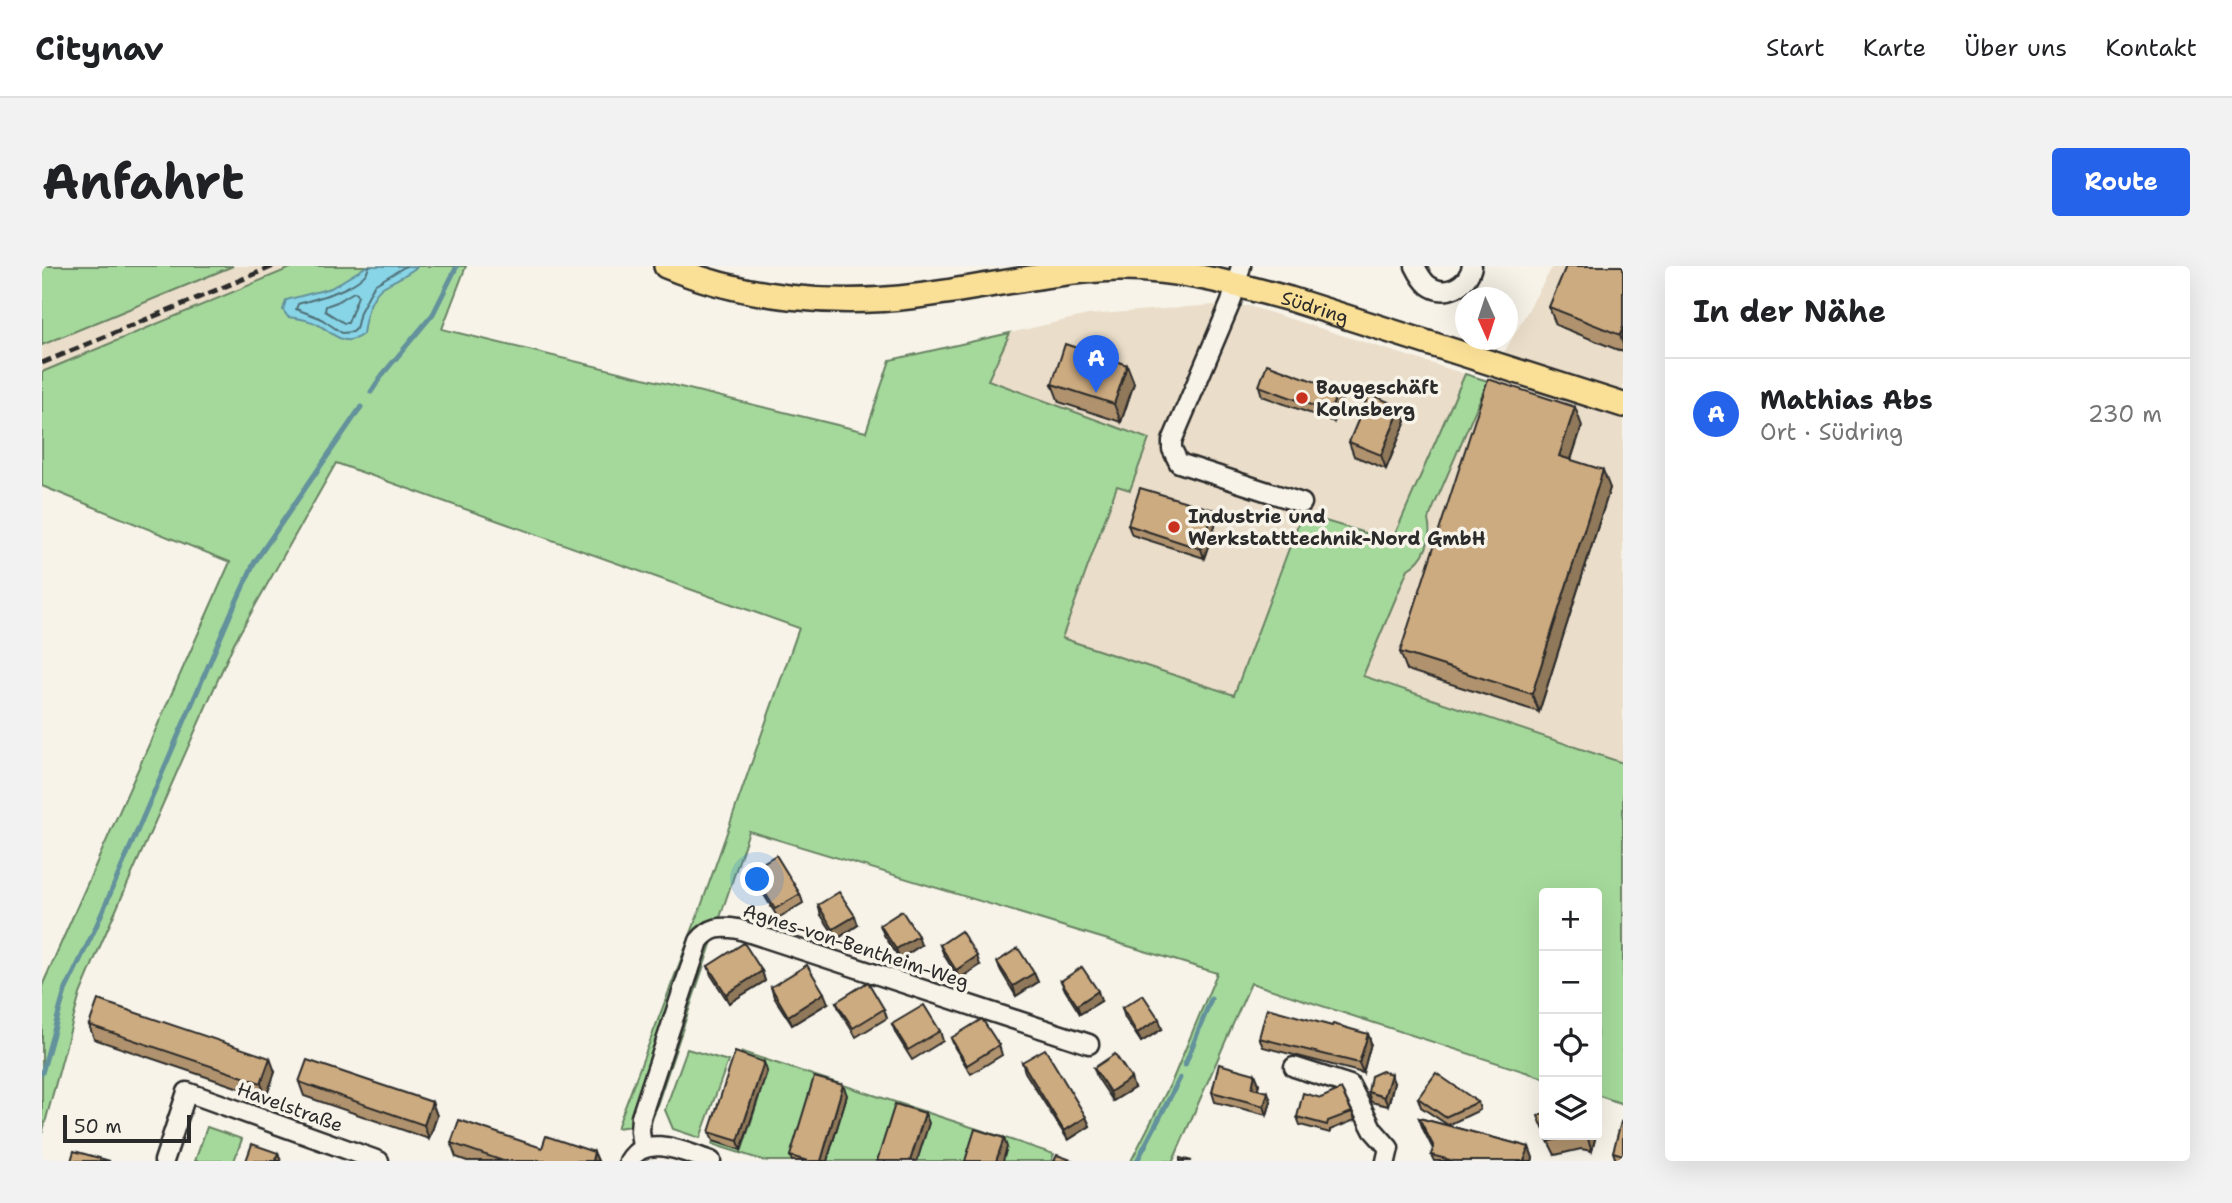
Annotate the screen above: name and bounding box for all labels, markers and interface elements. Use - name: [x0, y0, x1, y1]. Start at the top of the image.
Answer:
- text: Citynav: [35, 26, 164, 71]
- text: Start: [1766, 32, 1825, 64]
- text: Karte: [1863, 32, 1926, 64]
- text: Über uns: [1964, 32, 2067, 64]
- text: Kontakt: [2105, 32, 2197, 64]
- button: Route: [2052, 148, 2190, 216]
- text: Anfahrt: [42, 149, 244, 215]
- street label: Südring: [1279, 285, 1352, 329]
- north arrow: [1455, 287, 1518, 350]
- text: In der Nähe: [1693, 291, 1886, 332]
- pin: A: [1073, 335, 1119, 393]
- place label: Baugeschäft Kolnsberg: [1316, 375, 1438, 422]
- text: Mathias Abs: [1760, 382, 1933, 417]
- marker: Baugeschäft Kolnsberg: [1294, 390, 1310, 406]
- text: A: [1707, 399, 1725, 429]
- text: 230 m: [2088, 399, 2162, 429]
- text: Ort · Südring: [1760, 417, 1903, 447]
- place label: Industrie und Werkstatttechnik-Nord GmbH: [1188, 504, 1485, 551]
- marker: Industrie und Werkstatttechnik-Nord GmbH: [1166, 519, 1182, 535]
- your location: [740, 862, 774, 896]
- map controls: [1539, 888, 1602, 1140]
- button: +: [1539, 888, 1602, 951]
- street label: Agnes-von-Bentheim-Weg: [740, 898, 972, 994]
- button: −: [1539, 951, 1602, 1014]
- button: locate: [1539, 1014, 1602, 1077]
- street label: Havelstraße: [234, 1076, 346, 1138]
- button: layers: [1539, 1077, 1602, 1140]
- scale bar: [63, 1112, 191, 1144]
- text: 50 m: [74, 1114, 122, 1139]

